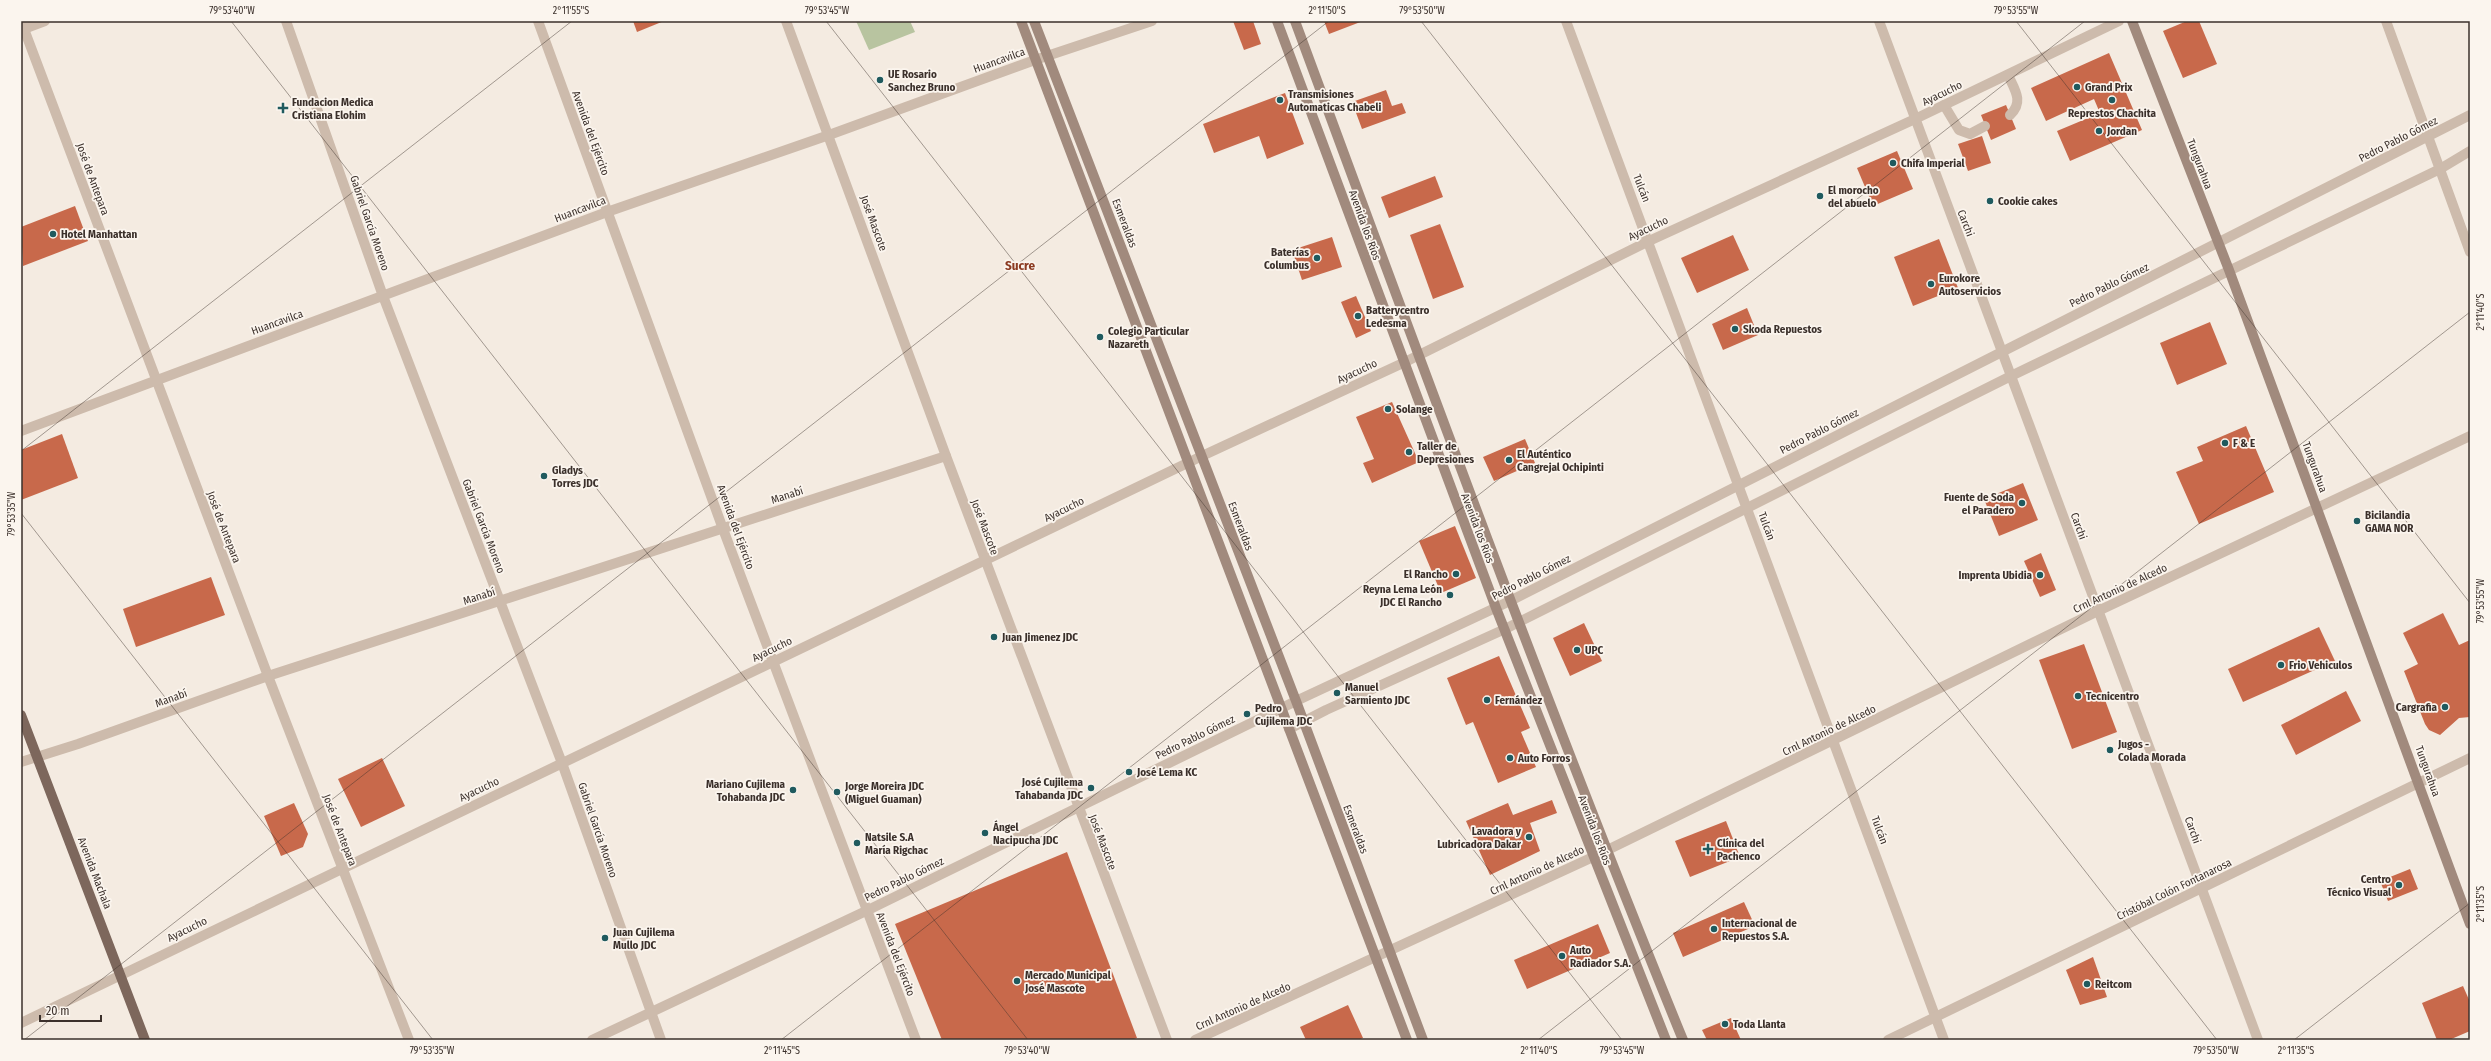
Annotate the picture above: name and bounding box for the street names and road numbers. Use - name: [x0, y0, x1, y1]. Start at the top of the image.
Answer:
- street label: Huancavilca: [972, 45, 1027, 76]
- street label: Ayacucho: [1920, 78, 1964, 109]
- street label: Avenida del Ejército: [569, 89, 612, 177]
- street label: Pedro Pablo Gómez: [2357, 114, 2440, 165]
- street label: Tungurahua: [2184, 137, 2215, 191]
- street label: José de Antepara: [73, 141, 112, 217]
- street label: Tulcán: [1630, 172, 1653, 204]
- street label: Gabriel García Moreno: [347, 174, 392, 273]
- street label: Avenida los Ríos: [1346, 188, 1383, 262]
- street label: José Mascote: [857, 193, 890, 253]
- street label: Huancavilca: [553, 194, 608, 225]
- street label: Esmeraldas: [1109, 197, 1140, 250]
- street label: Carchi: [1955, 208, 1977, 239]
- street label: Ayacucho: [1626, 213, 1670, 243]
- street label: Pedro Pablo Gómez: [2067, 260, 2152, 310]
- street label: Huancavilca: [250, 307, 305, 338]
- street label: Ayacucho: [1335, 356, 1379, 386]
- street label: Pedro Pablo Gómez: [1778, 406, 1861, 457]
- street label: Tungurahua: [2299, 440, 2330, 494]
- street label: Gabriel García Moreno: [460, 477, 508, 575]
- street label: Avenida del Ejército: [714, 483, 757, 571]
- street label: Manabí: [769, 484, 805, 507]
- street label: José de Antepara: [204, 489, 243, 565]
- street label: Avenida los Ríos: [1458, 491, 1497, 565]
- street label: Ayacucho: [1042, 494, 1086, 525]
- street label: José Mascote: [968, 498, 1001, 557]
- street label: Esmeraldas: [1225, 500, 1256, 553]
- street label: Tulcán: [1755, 510, 1778, 542]
- street label: Carchi: [2068, 511, 2089, 542]
- street label: Pedro Pablo Gómez: [1490, 552, 1573, 603]
- street label: Crnl Antonio de Alcedo: [2071, 561, 2170, 616]
- street label: Manabí: [461, 585, 497, 608]
- street label: Ayacucho: [750, 634, 794, 665]
- street label: Manabí: [153, 687, 189, 710]
- street label: Crnl Antonio de Alcedo: [1780, 702, 1878, 759]
- street label: Pedro Pablo Gómez: [1153, 712, 1238, 762]
- street label: Tungurahua: [2412, 744, 2443, 798]
- street label: Ayacucho: [457, 774, 501, 804]
- street label: Gabriel García Moreno: [575, 781, 620, 880]
- street label: José de Antepara: [320, 792, 359, 868]
- street label: Avenida los Ríos: [1575, 793, 1614, 867]
- street label: Esmeraldas: [1340, 803, 1371, 856]
- street label: José Mascote: [1086, 813, 1119, 872]
- street label: Tulcán: [1868, 814, 1891, 846]
- street label: Carchi: [2182, 815, 2203, 846]
- street label: Avenida Machala: [75, 835, 114, 911]
- street label: Crnl Antonio de Alcedo: [1488, 843, 1587, 898]
- street label: Pedro Pablo Gómez: [862, 854, 947, 904]
- street label: Cristóbal Colón Fontanarosa: [2115, 856, 2234, 923]
- street label: Avenida del Ejército: [874, 910, 918, 998]
- street label: Ayacucho: [165, 914, 209, 945]
- street label: Crnl Antonio de Alcedo: [1194, 980, 1293, 1033]

